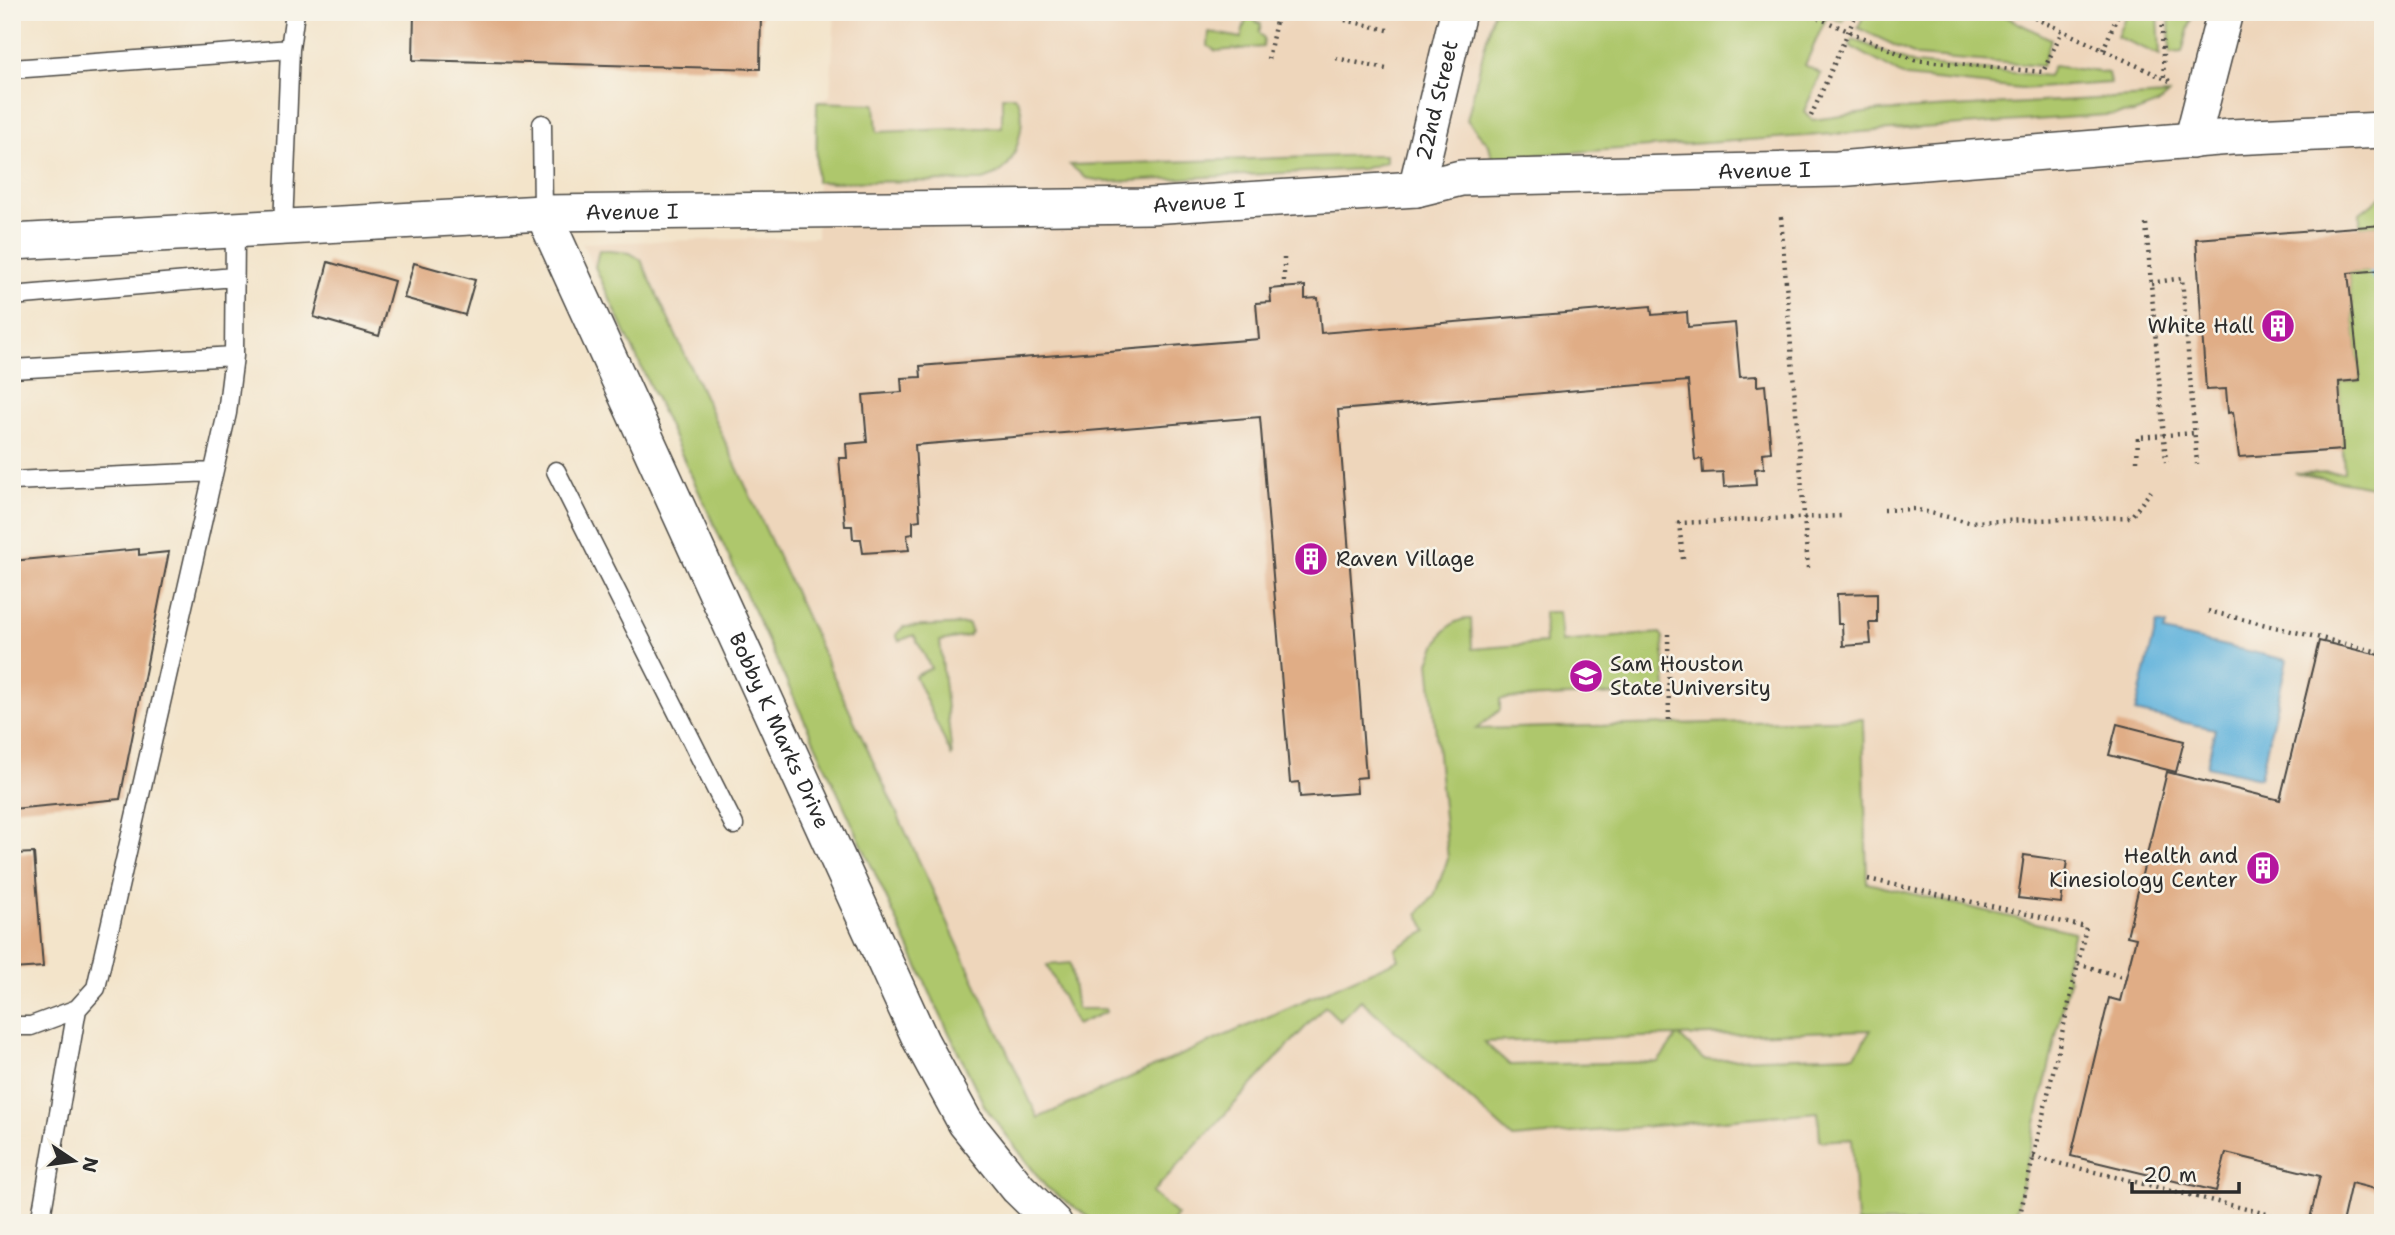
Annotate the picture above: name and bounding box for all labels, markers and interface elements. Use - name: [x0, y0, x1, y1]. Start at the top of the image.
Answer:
- street label: 22nd Street: [1409, 38, 1465, 163]
- street label: Avenue I: [1717, 156, 1811, 186]
- street label: Avenue I: [1152, 186, 1246, 220]
- street label: Avenue I: [586, 197, 679, 227]
- building icon: White Hall: [2259, 307, 2297, 345]
- place label: White Hall: [2147, 312, 2255, 340]
- building icon: Raven Village: [1292, 540, 1330, 578]
- place label: Raven Village: [1336, 545, 1475, 573]
- street label: Bobby K Marks Drive: [722, 628, 836, 833]
- place label: Sam Houston State University: [1610, 650, 1771, 702]
- school or university icon: Sam Houston State University: [1567, 657, 1605, 695]
- place label: Health and Kinesiology Center: [2049, 842, 2238, 894]
- building icon: Health and Kinesiology Center: [2244, 849, 2282, 887]
- north arrow: [38, 1126, 108, 1196]
- scale bar: [2132, 1151, 2239, 1195]
- text: N: [76, 1155, 104, 1175]
- text: 20 m: [2143, 1161, 2197, 1189]

